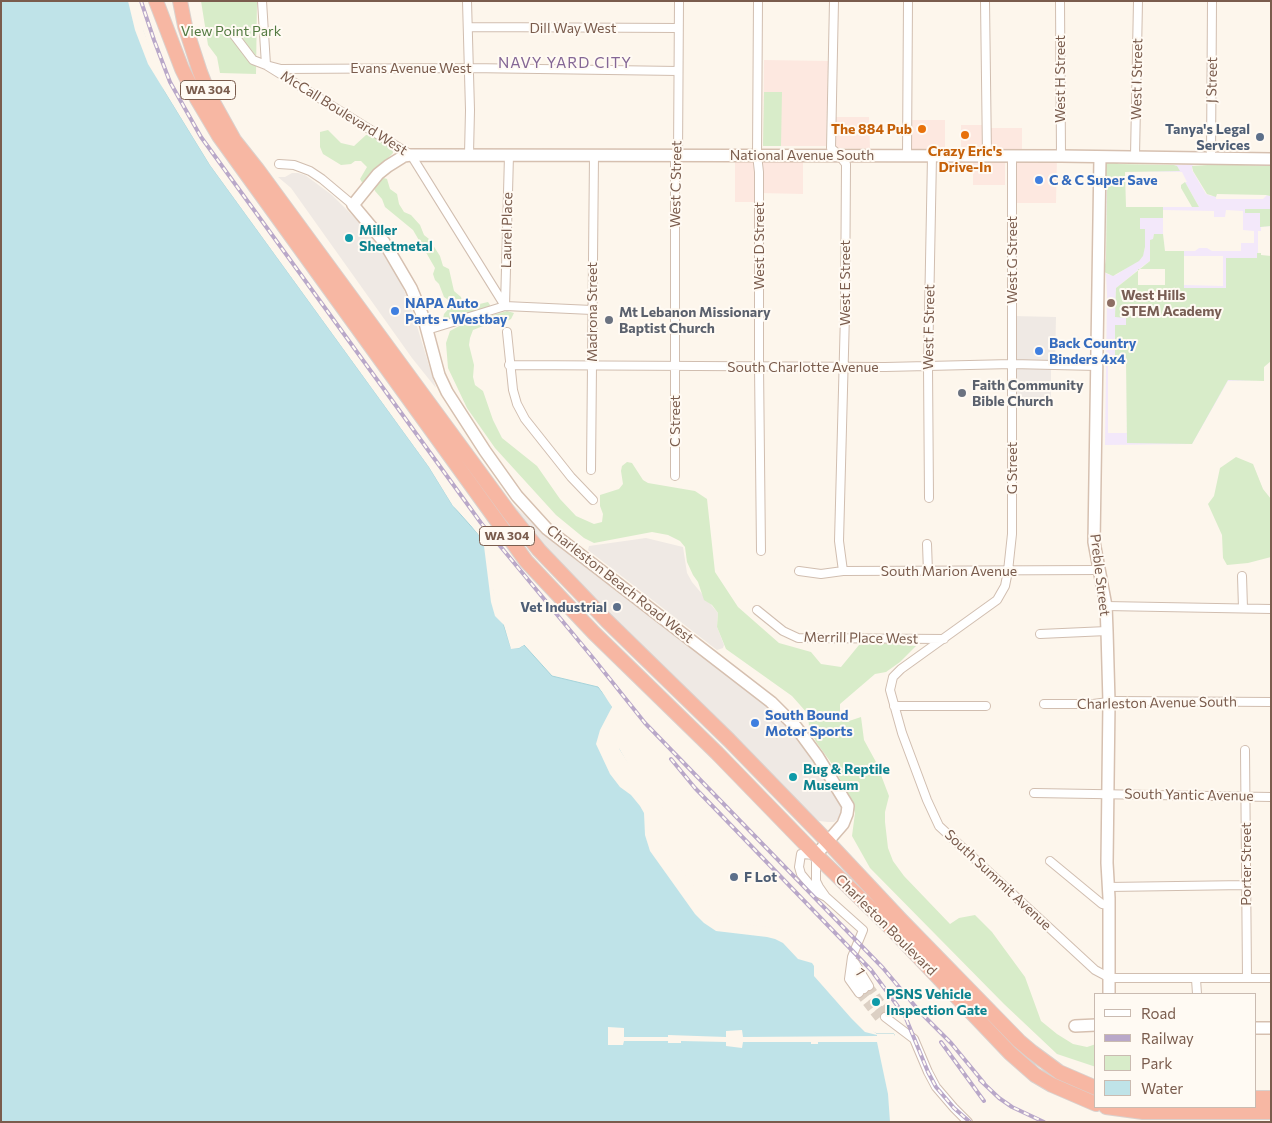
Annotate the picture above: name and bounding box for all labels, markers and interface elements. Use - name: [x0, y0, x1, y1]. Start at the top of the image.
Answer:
- street label: Dill Way West: [529, 20, 617, 36]
- park label: View Point Park: [181, 23, 281, 39]
- street label: West H Street: [1052, 35, 1068, 123]
- street label: West I Street: [1128, 38, 1146, 120]
- district label: NAVY YARD CITY: [496, 54, 634, 72]
- street label: J Street: [1203, 57, 1221, 103]
- street label: Evans Avenue West: [350, 60, 472, 76]
- street label: McCall Boulevard West: [278, 67, 410, 159]
- road number: WA 304: [180, 80, 236, 100]
- place label: The 884 Pub: [831, 121, 912, 137]
- place label: Tanya's Legal Services: [1165, 121, 1250, 154]
- marker: The 884 Pub: [916, 123, 928, 135]
- marker: Crazy Eric's Drive-In: [959, 129, 971, 141]
- marker: Tanya's Legal Services: [1254, 131, 1266, 143]
- street label: West C Street: [667, 140, 685, 228]
- place label: Crazy Eric's Drive-In: [928, 143, 1002, 176]
- street label: National Avenue South: [730, 147, 874, 163]
- place label: C & C Super Save: [1049, 172, 1158, 188]
- marker: C & C Super Save: [1033, 174, 1045, 186]
- street label: Laurel Place: [498, 192, 516, 268]
- street label: West D Street: [751, 202, 767, 290]
- street label: West G Street: [1004, 216, 1020, 304]
- place label: Miller Sheetmetal: [359, 222, 433, 254]
- marker: Miller Sheetmetal: [343, 232, 355, 244]
- street label: West E Street: [837, 240, 853, 326]
- street label: Madrona Street: [584, 262, 600, 362]
- street label: West F Street: [920, 284, 938, 370]
- place label: West Hills STEM Academy: [1121, 287, 1222, 320]
- place label: NAPA Auto Parts - Westbay: [405, 295, 508, 328]
- marker: West Hills STEM Academy: [1105, 297, 1117, 309]
- place label: Mt Lebanon Missionary Baptist Church: [619, 304, 771, 336]
- marker: NAPA Auto Parts - Westbay: [389, 305, 401, 317]
- marker: Mt Lebanon Missionary Baptist Church: [603, 314, 615, 326]
- place label: Back Country Binders 4x4: [1049, 335, 1137, 368]
- marker: Back Country Binders 4x4: [1033, 345, 1045, 357]
- street label: South Charlotte Avenue: [727, 359, 879, 375]
- place label: Faith Community Bible Church: [972, 377, 1084, 410]
- marker: Faith Community Bible Church: [956, 387, 968, 399]
- street label: C Street: [667, 395, 683, 447]
- street label: G Street: [1004, 442, 1020, 494]
- street label: Charleston Beach Road West: [543, 521, 697, 647]
- road number: WA 304: [480, 526, 534, 546]
- street label: Preble Street: [1087, 533, 1113, 617]
- street label: South Marion Avenue: [881, 563, 1017, 579]
- place label: Vet Industrial: [520, 599, 607, 615]
- marker: Vet Industrial: [611, 601, 623, 613]
- street label: Merrill Place West: [803, 629, 919, 647]
- street label: Charleston Avenue South: [1077, 693, 1237, 713]
- place label: South Bound Motor Sports: [765, 707, 853, 740]
- marker: South Bound Motor Sports: [749, 717, 761, 729]
- place label: Bug & Reptile Museum: [803, 761, 890, 794]
- marker: Bug & Reptile Museum: [787, 771, 799, 783]
- street label: South Yantic Avenue: [1124, 785, 1254, 805]
- street label: Porter Street: [1238, 822, 1254, 906]
- street label: South Summit Avenue: [941, 826, 1055, 934]
- place label: F Lot: [744, 869, 777, 885]
- marker: F Lot: [728, 871, 740, 883]
- street label: Charleston Boulevard: [832, 871, 940, 979]
- street label: 1: [851, 965, 869, 979]
- place label: PSNS Vehicle Inspection Gate: [886, 986, 987, 1019]
- legend: [1094, 993, 1257, 1108]
- marker: PSNS Vehicle Inspection Gate: [870, 996, 882, 1008]
- text: Road: [1141, 1004, 1176, 1022]
- text: Railway: [1141, 1029, 1194, 1047]
- text: Park: [1141, 1054, 1172, 1072]
- text: Water: [1141, 1079, 1183, 1097]

